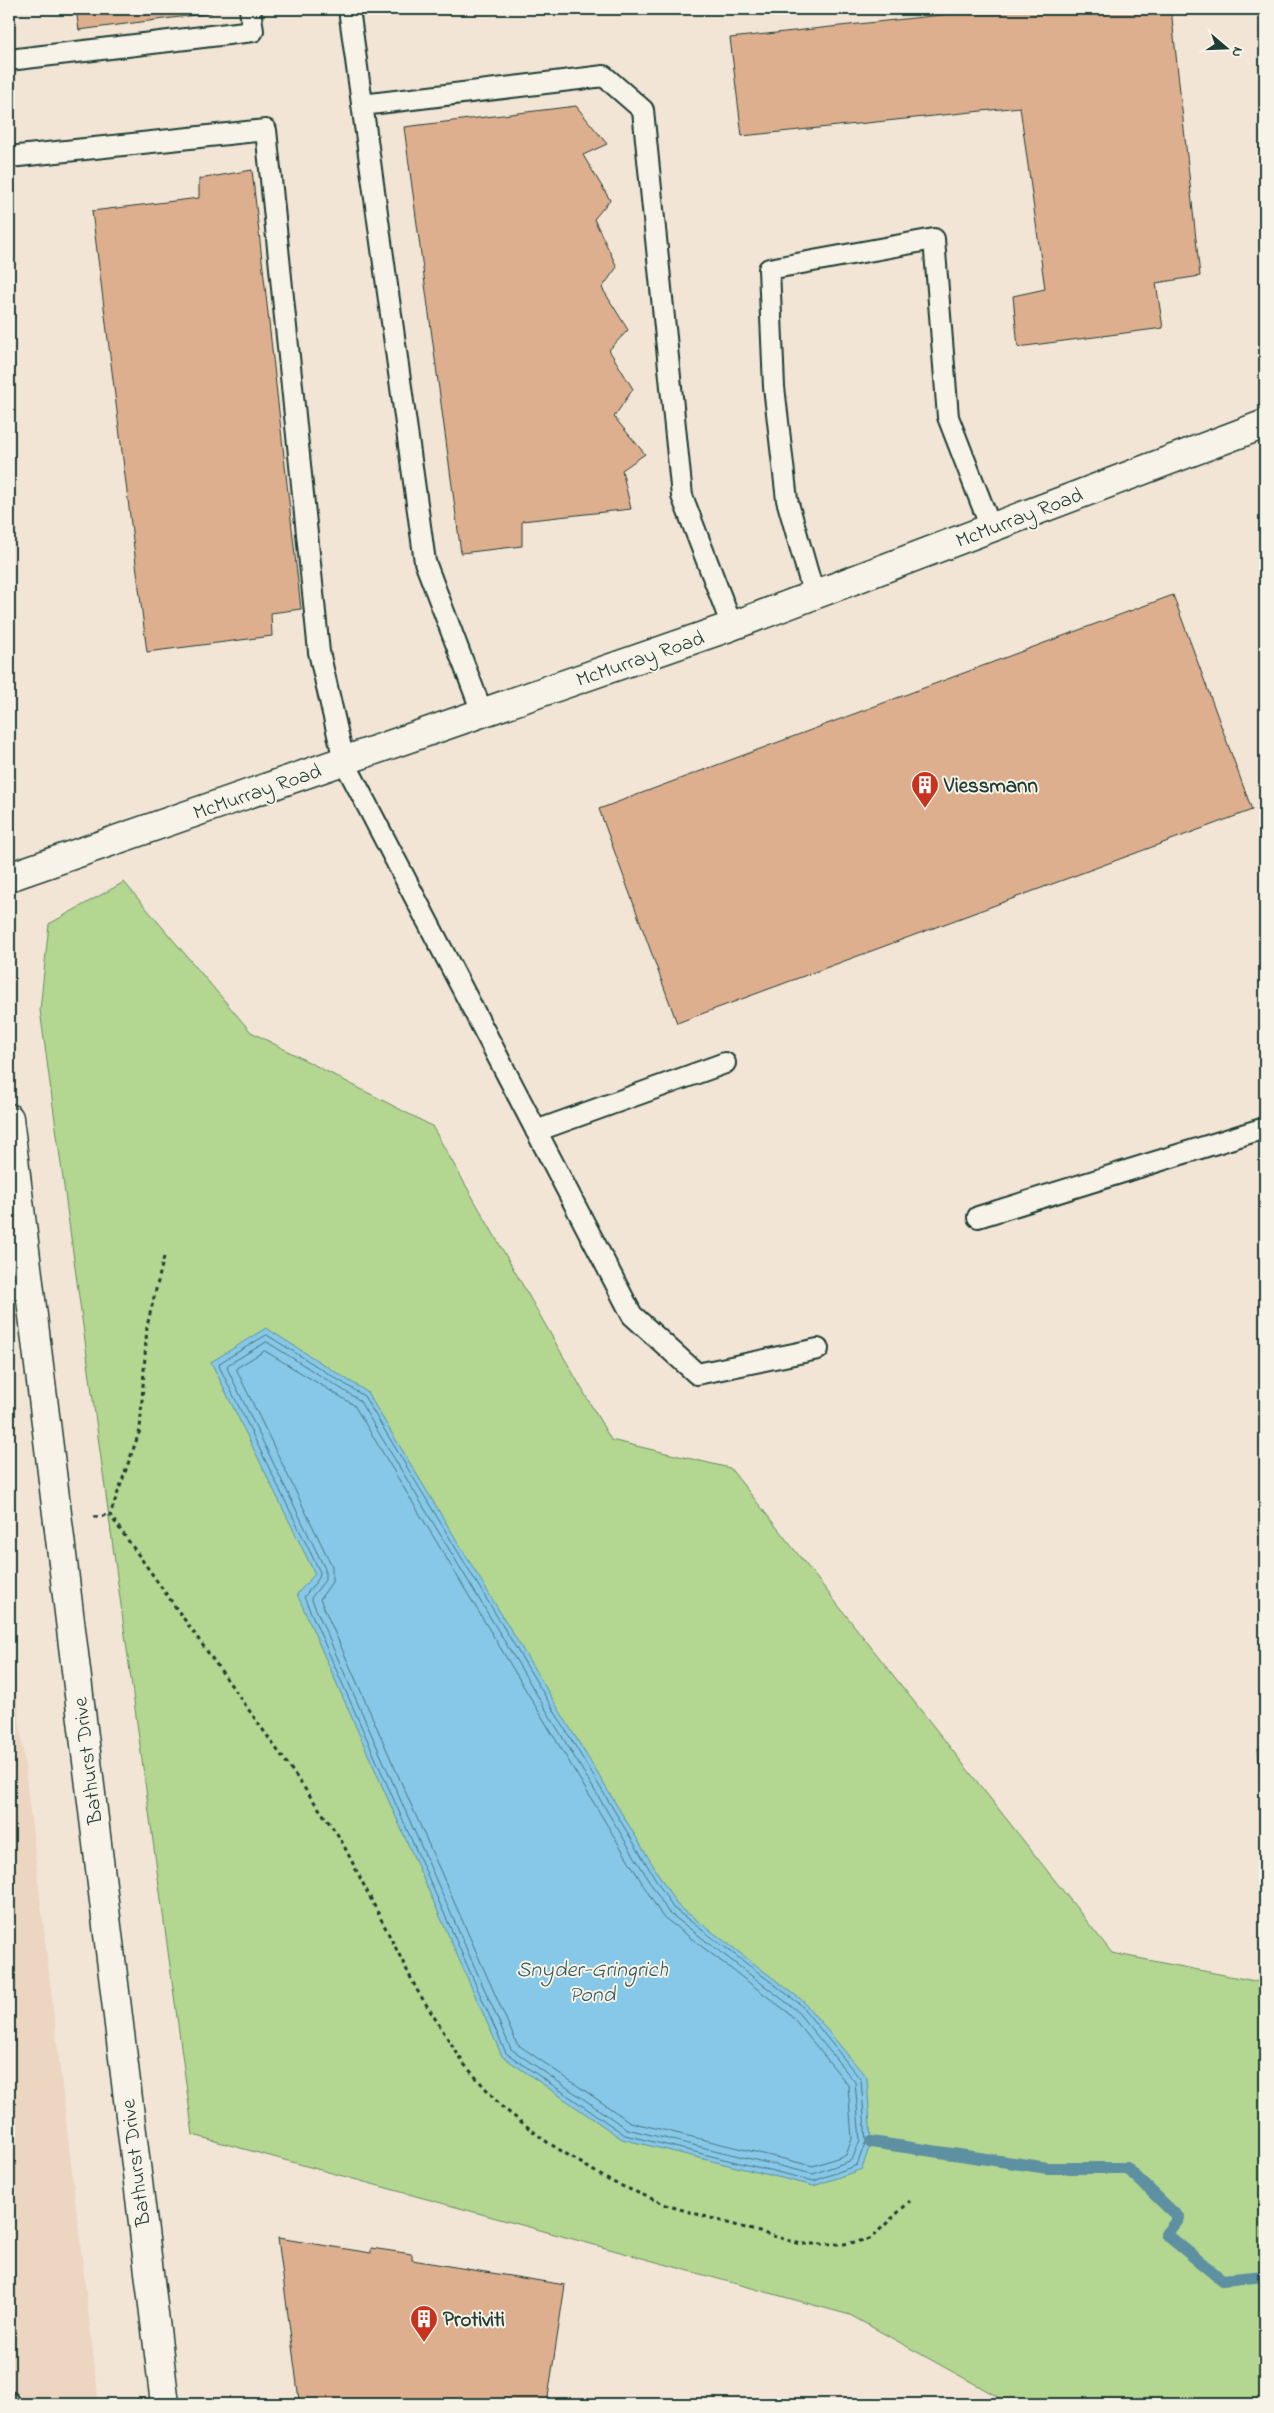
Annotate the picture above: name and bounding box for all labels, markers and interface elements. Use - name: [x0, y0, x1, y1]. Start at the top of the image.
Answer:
- north arrow: [1202, 22, 1252, 72]
- text: N: [1225, 44, 1248, 60]
- street label: McMurray Road: [952, 481, 1088, 559]
- street label: McMurray Road: [573, 624, 710, 698]
- street label: McMurray Road: [190, 757, 327, 831]
- building icon: Viessmann: [910, 770, 940, 809]
- place label: Viessmann: [943, 772, 1038, 802]
- street label: Bathurst Drive: [66, 1695, 112, 1827]
- water label: Snyder-Gringrich Pond: [516, 1955, 668, 2012]
- street label: Bathurst Drive: [114, 2097, 160, 2229]
- building icon: Protiviti: [409, 2304, 439, 2343]
- place label: Protiviti: [443, 2306, 505, 2336]

